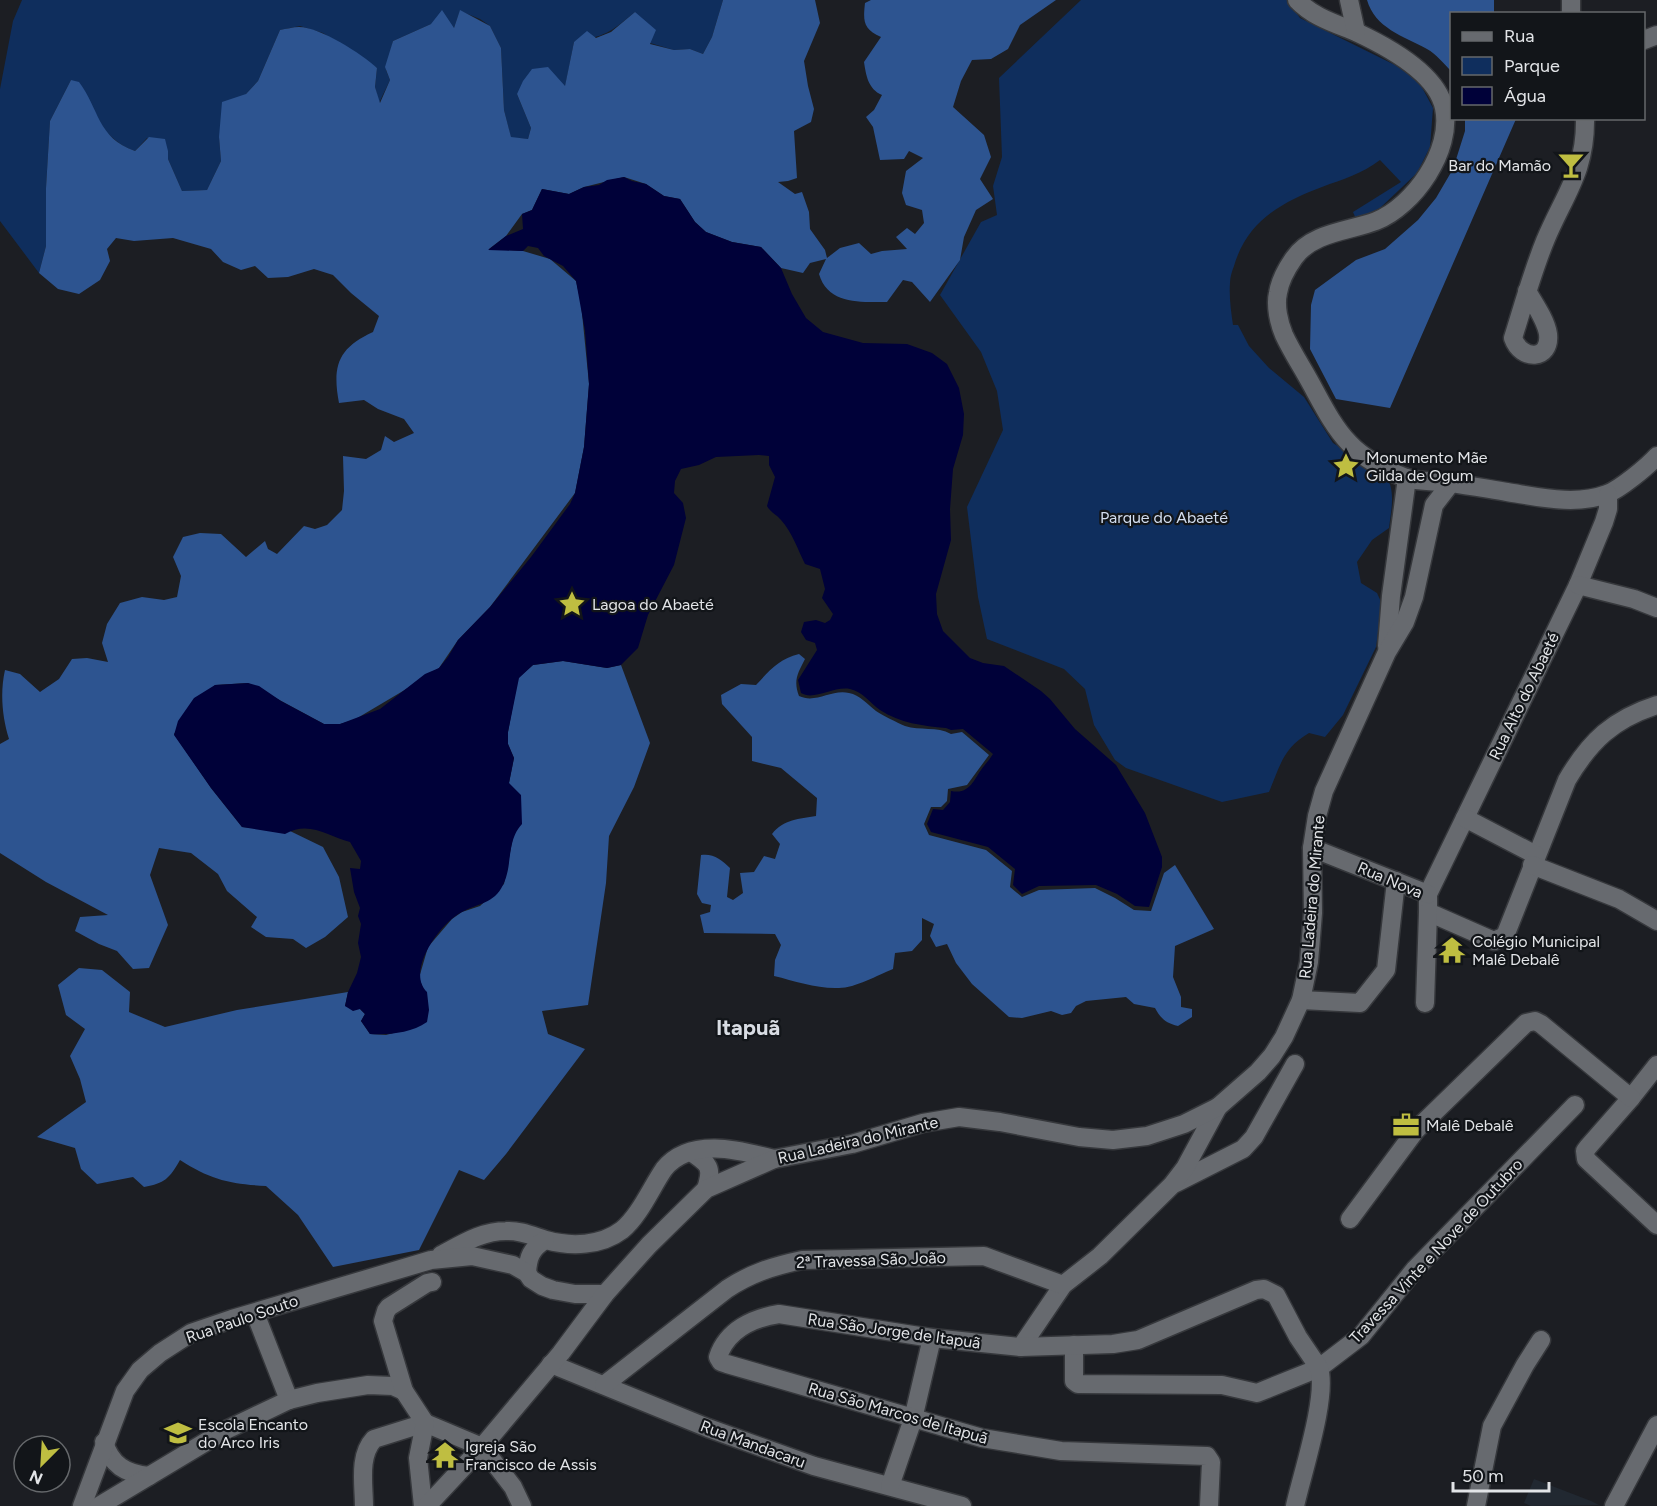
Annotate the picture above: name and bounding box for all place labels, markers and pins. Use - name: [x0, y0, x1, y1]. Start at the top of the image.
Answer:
- bar icon: Bar do Mamão: [1556, 150, 1586, 180]
- place label: Bar do Mamão: [1448, 156, 1551, 175]
- place label: Monumento Mãe Gilda de Ogum: [1366, 448, 1488, 485]
- place icon: Monumento Mãe Gilda de Ogum: [1331, 451, 1361, 481]
- place icon: Lagoa do Abaeté: [557, 589, 587, 619]
- place label: Lagoa do Abaeté: [592, 595, 714, 614]
- place label: Colégio Municipal Malê Debalê: [1472, 932, 1600, 969]
- temple icon: Colégio Municipal Malê Debalê: [1437, 935, 1467, 965]
- office icon: Malê Debalê: [1391, 1110, 1421, 1140]
- place label: Malê Debalê: [1426, 1116, 1514, 1135]
- place label: Escola Encanto do Arco Iris: [198, 1415, 308, 1452]
- school or university icon: Escola Encanto do Arco Iris: [163, 1418, 193, 1448]
- place label: Igreja São Francisco de Assis: [465, 1437, 597, 1474]
- temple icon: Igreja São Francisco de Assis: [430, 1440, 460, 1470]

